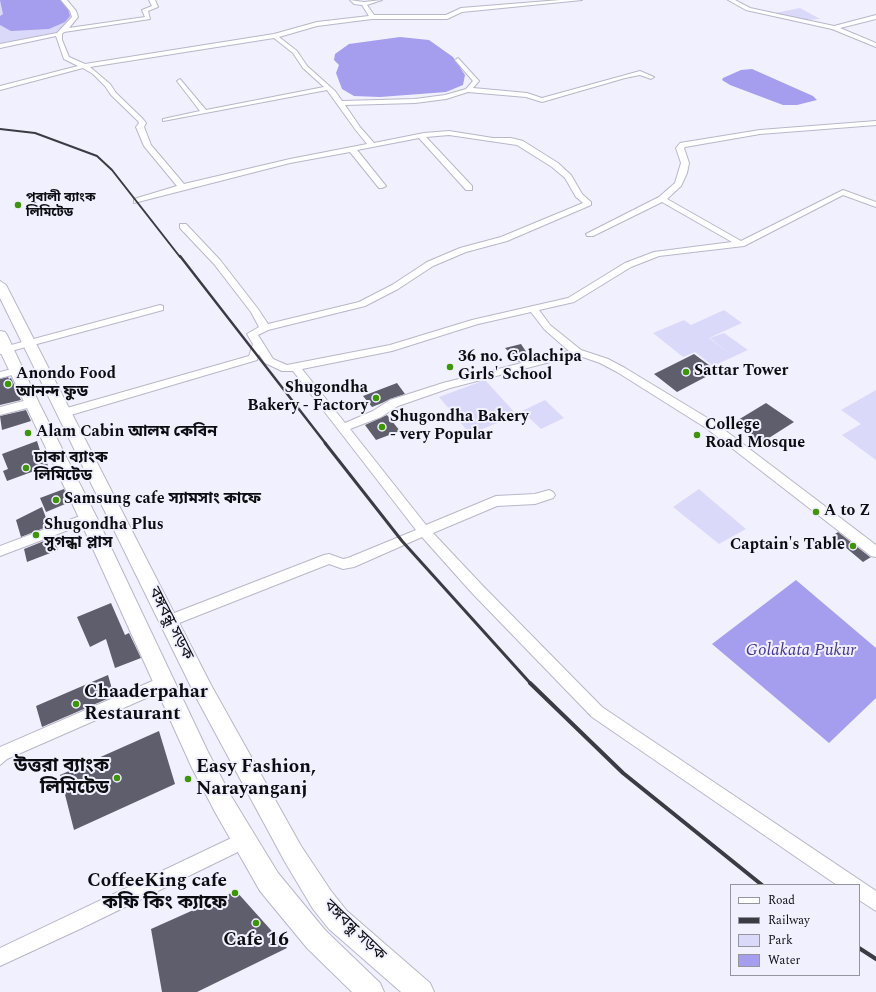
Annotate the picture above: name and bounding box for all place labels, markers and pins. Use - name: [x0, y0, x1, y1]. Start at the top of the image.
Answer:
- place label: পূবালী ব্যাংক লিমিটেড: [26, 190, 95, 221]
- marker: পূবালী ব্যাংক লিমিটেড: [13, 200, 23, 210]
- place label: 36 no. Golachipa Girls' School: [458, 348, 582, 386]
- marker: 36 no. Golachipa Girls' School: [445, 362, 455, 372]
- place label: Sattar Tower: [694, 362, 788, 382]
- place label: Anondo Food আনন্দ ফুড: [16, 365, 116, 403]
- marker: Sattar Tower: [681, 367, 691, 377]
- marker: Anondo Food আনন্দ ফুড: [3, 379, 13, 389]
- place label: Shugondha Bakery - Factory: [247, 379, 368, 417]
- marker: Shugondha Bakery - Factory: [371, 393, 381, 403]
- place label: Shugondha Bakery - very Popular: [390, 408, 529, 446]
- place label: College Road Mosque: [705, 416, 805, 454]
- marker: Shugondha Bakery - very Popular: [377, 422, 387, 432]
- place label: Alam Cabin আলম কেবিন: [36, 423, 217, 443]
- marker: Alam Cabin আলম কেবিন: [23, 428, 33, 438]
- marker: College Road Mosque: [692, 430, 702, 440]
- place label: ঢাকা ব্যাংক লিমিটেড: [34, 449, 108, 487]
- marker: ঢাকা ব্যাংক লিমিটেড: [21, 463, 31, 473]
- place label: Samsung cafe স্যামসাং কাফে: [64, 490, 261, 510]
- marker: Samsung cafe স্যামসাং কাফে: [51, 495, 61, 505]
- place label: A to Z: [824, 502, 870, 522]
- marker: A to Z: [811, 507, 821, 517]
- place label: Shugondha Plus সুগন্ধা প্লাস: [44, 516, 164, 554]
- marker: Shugondha Plus সুগন্ধা প্লাস: [31, 530, 41, 540]
- place label: Captain's Table: [730, 536, 845, 556]
- marker: Captain's Table: [848, 541, 858, 551]
- place label: Chaaderpahar Restaurant: [84, 682, 208, 726]
- marker: Chaaderpahar Restaurant: [71, 699, 81, 709]
- place label: উত্তরা ব্যাংক লিমিটেড: [14, 756, 109, 800]
- place label: Easy Fashion, Narayanganj: [196, 757, 316, 801]
- marker: উত্তরা ব্যাংক লিমিটেড: [112, 773, 122, 783]
- marker: Easy Fashion, Narayanganj: [183, 774, 193, 784]
- place label: CoffeeKing cafe কফি কিং ক্যাফে: [87, 871, 227, 915]
- marker: CoffeeKing cafe কফি কিং ক্যাফে: [230, 888, 240, 898]
- marker: Cafe 16: [251, 918, 261, 928]
- place label: Cafe 16: [223, 930, 289, 952]

